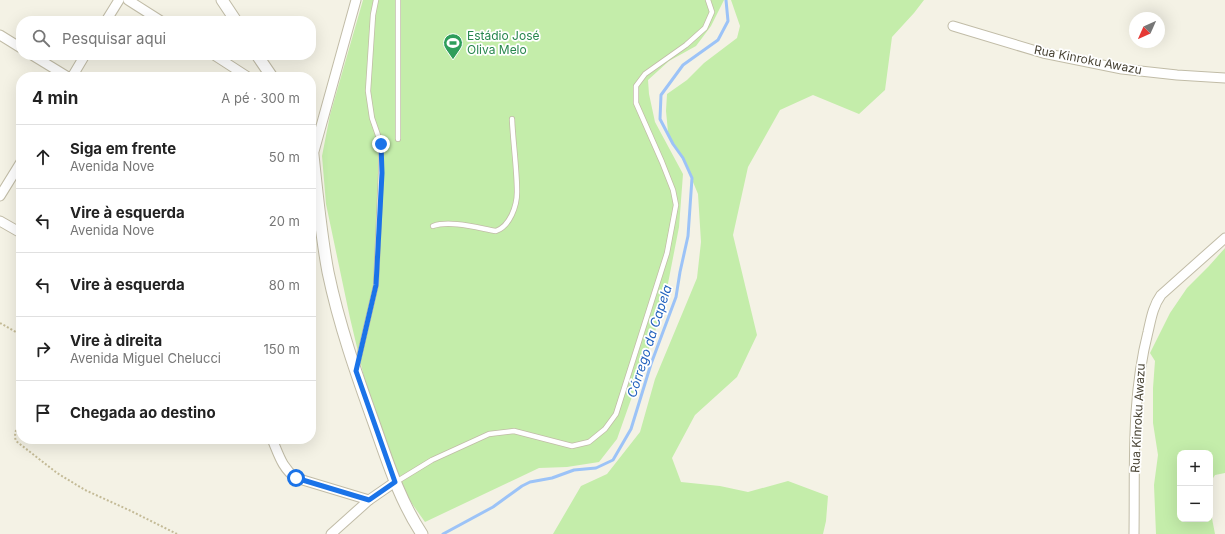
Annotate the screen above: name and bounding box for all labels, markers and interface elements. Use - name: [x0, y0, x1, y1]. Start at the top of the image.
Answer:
- north arrow: [1129, 12, 1165, 48]
- search box: [16, 16, 316, 60]
- icon: search: [30, 27, 52, 49]
- place label: Estádio José Oliva Melo: [467, 28, 539, 57]
- text: Pesquisar aqui: [62, 29, 166, 48]
- sports icon: Estádio José Oliva Melo: [442, 32, 464, 60]
- street label: Rua Kinroku Awazu: [1033, 42, 1143, 77]
- text: 4 min: [32, 88, 78, 108]
- text: A pé · 300 m: [221, 90, 300, 106]
- route end: [372, 135, 390, 153]
- text: Siga em frente: [70, 139, 176, 158]
- icon: ahead: [32, 146, 54, 168]
- text: 50 m: [269, 149, 300, 165]
- text: Avenida Nove: [70, 158, 154, 174]
- text: Vire à esquerda: [70, 203, 185, 222]
- icon: left: [32, 210, 54, 232]
- text: 20 m: [269, 213, 300, 229]
- text: Avenida Nove: [70, 222, 154, 238]
- icon: left: [32, 274, 54, 296]
- text: Vire à esquerda: [70, 275, 185, 294]
- text: 80 m: [269, 277, 300, 293]
- water label: Córrego da Capela: [623, 283, 675, 399]
- text: Vire à direita: [70, 331, 162, 350]
- icon: right: [32, 338, 54, 360]
- text: 150 m: [264, 341, 300, 357]
- text: Avenida Miguel Chelucci: [70, 350, 221, 366]
- street label: Rua Kinroku Awazu: [1127, 363, 1148, 473]
- icon: arrive: [32, 402, 54, 424]
- text: Chegada ao destino: [70, 403, 216, 422]
- map controls: [1177, 450, 1213, 522]
- button: +: [1177, 450, 1213, 486]
- route start: [287, 469, 305, 487]
- button: −: [1177, 486, 1213, 522]

